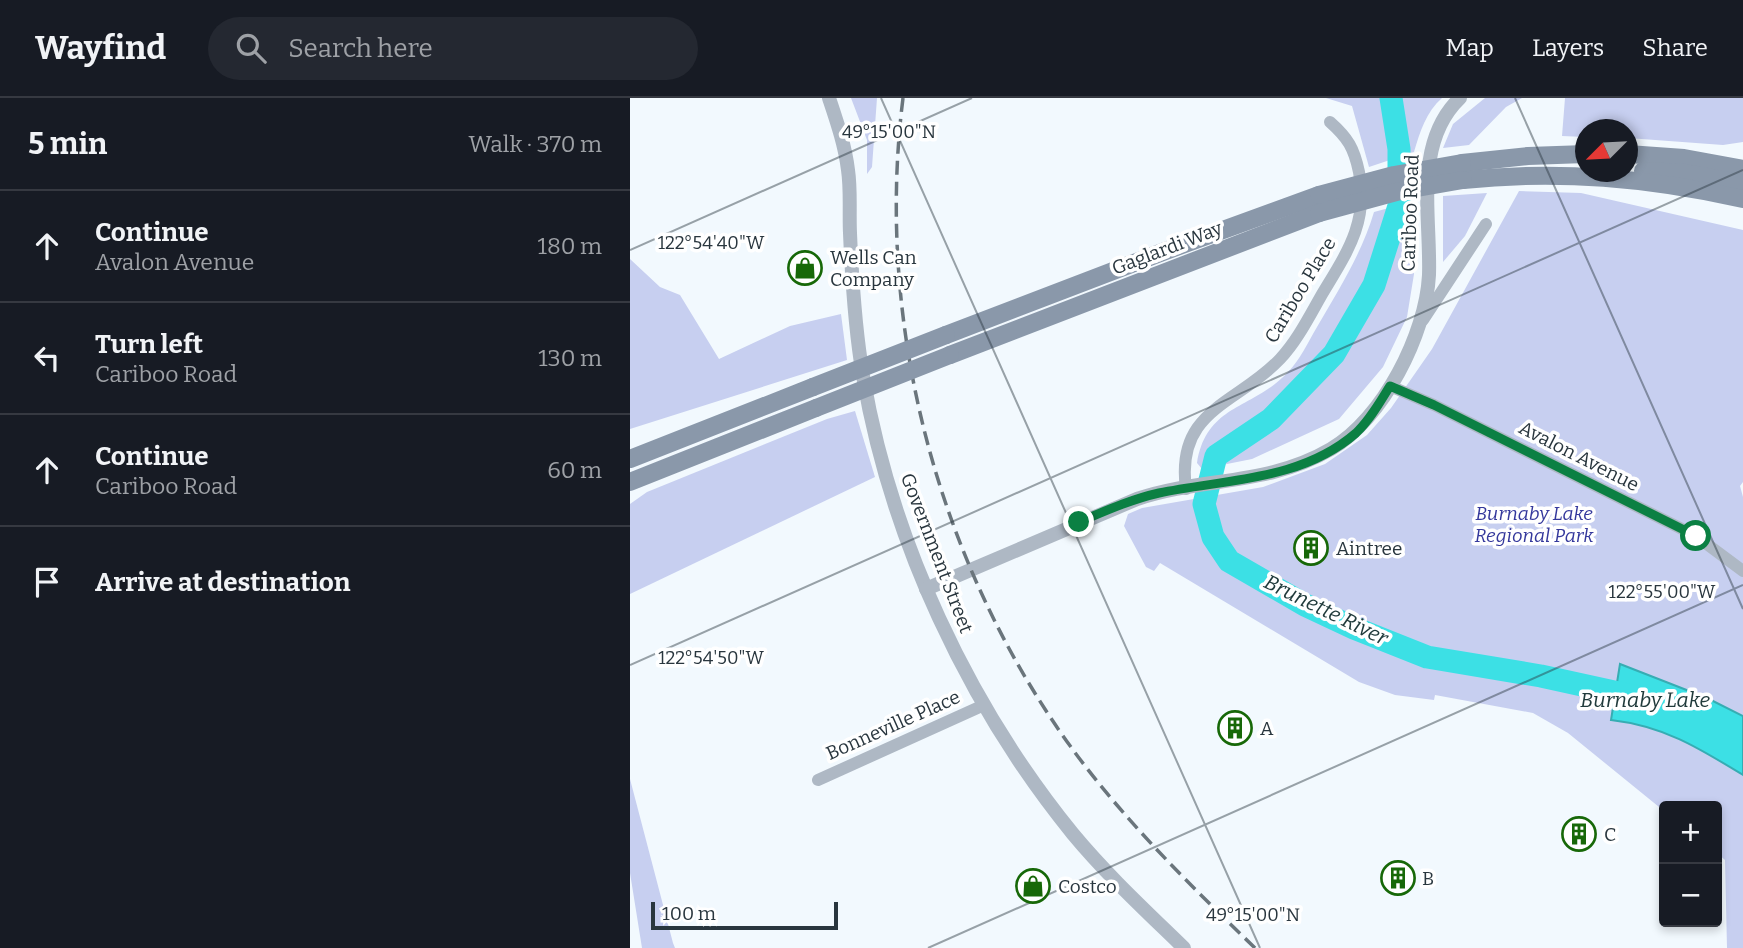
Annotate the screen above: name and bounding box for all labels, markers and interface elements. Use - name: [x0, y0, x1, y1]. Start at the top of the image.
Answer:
- search box: [208, 17, 698, 80]
- text: Wayfind: [35, 28, 166, 68]
- icon: search: [232, 29, 270, 67]
- text: Search here: [288, 33, 433, 64]
- text: Map: [1446, 34, 1494, 62]
- text: Layers: [1532, 34, 1604, 62]
- text: Share: [1642, 34, 1708, 62]
- north arrow: [1575, 119, 1638, 182]
- text: 49°15'00"N: [842, 121, 936, 143]
- text: 5 min: [28, 126, 107, 162]
- text: Walk · 370 m: [469, 130, 602, 158]
- street label: Cariboo Road: [1396, 154, 1424, 272]
- street label: Gaglardi Way: [1108, 216, 1226, 280]
- text: Continue: [95, 217, 209, 248]
- icon: ahead: [28, 227, 66, 265]
- text: 180 m: [538, 232, 602, 260]
- text: 122°54'40"W: [658, 232, 765, 254]
- street label: Cariboo Place: [1259, 233, 1341, 347]
- place label: Wells Can Company: [830, 246, 917, 291]
- text: Avalon Avenue: [95, 248, 254, 276]
- shop icon: Wells Can Company: [786, 249, 824, 287]
- text: Turn left: [95, 329, 203, 360]
- icon: left: [28, 339, 66, 377]
- text: 130 m: [538, 344, 602, 372]
- text: Cariboo Road: [95, 360, 237, 388]
- street label: Avalon Avenue: [1515, 416, 1643, 496]
- text: Continue: [95, 441, 209, 472]
- icon: ahead: [28, 451, 66, 489]
- text: 60 m: [547, 456, 602, 484]
- street label: Government Street: [896, 470, 978, 636]
- text: Cariboo Road: [95, 472, 237, 500]
- park label: Burnaby Lake Regional Park: [1474, 502, 1594, 547]
- route end: [1063, 506, 1094, 537]
- route start: [1680, 520, 1711, 551]
- building icon: Aintree: [1292, 529, 1330, 567]
- place label: Aintree: [1336, 537, 1402, 560]
- icon: arrive: [28, 563, 66, 601]
- text: Arrive at destination: [95, 567, 350, 598]
- water label: Brunette River: [1260, 569, 1394, 652]
- text: 122°55'00"W: [1609, 581, 1716, 603]
- text: 122°54'50"W: [658, 647, 764, 669]
- street label: Bonneville Place: [822, 685, 964, 765]
- water label: Burnaby Lake: [1580, 687, 1710, 713]
- building icon: A: [1216, 709, 1254, 747]
- place label: A: [1260, 717, 1274, 740]
- map controls: [1659, 801, 1722, 927]
- button: +: [1659, 801, 1722, 864]
- building icon: C: [1560, 815, 1598, 853]
- place label: C: [1604, 823, 1616, 846]
- building icon: B: [1379, 859, 1417, 897]
- button: −: [1659, 864, 1722, 927]
- shop icon: Costco: [1014, 867, 1052, 905]
- place label: B: [1422, 867, 1434, 890]
- place label: Costco: [1058, 875, 1117, 898]
- scale bar: [651, 899, 838, 931]
- text: 100 m: [662, 902, 716, 925]
- text: 49°15'00"N: [1206, 904, 1300, 926]

